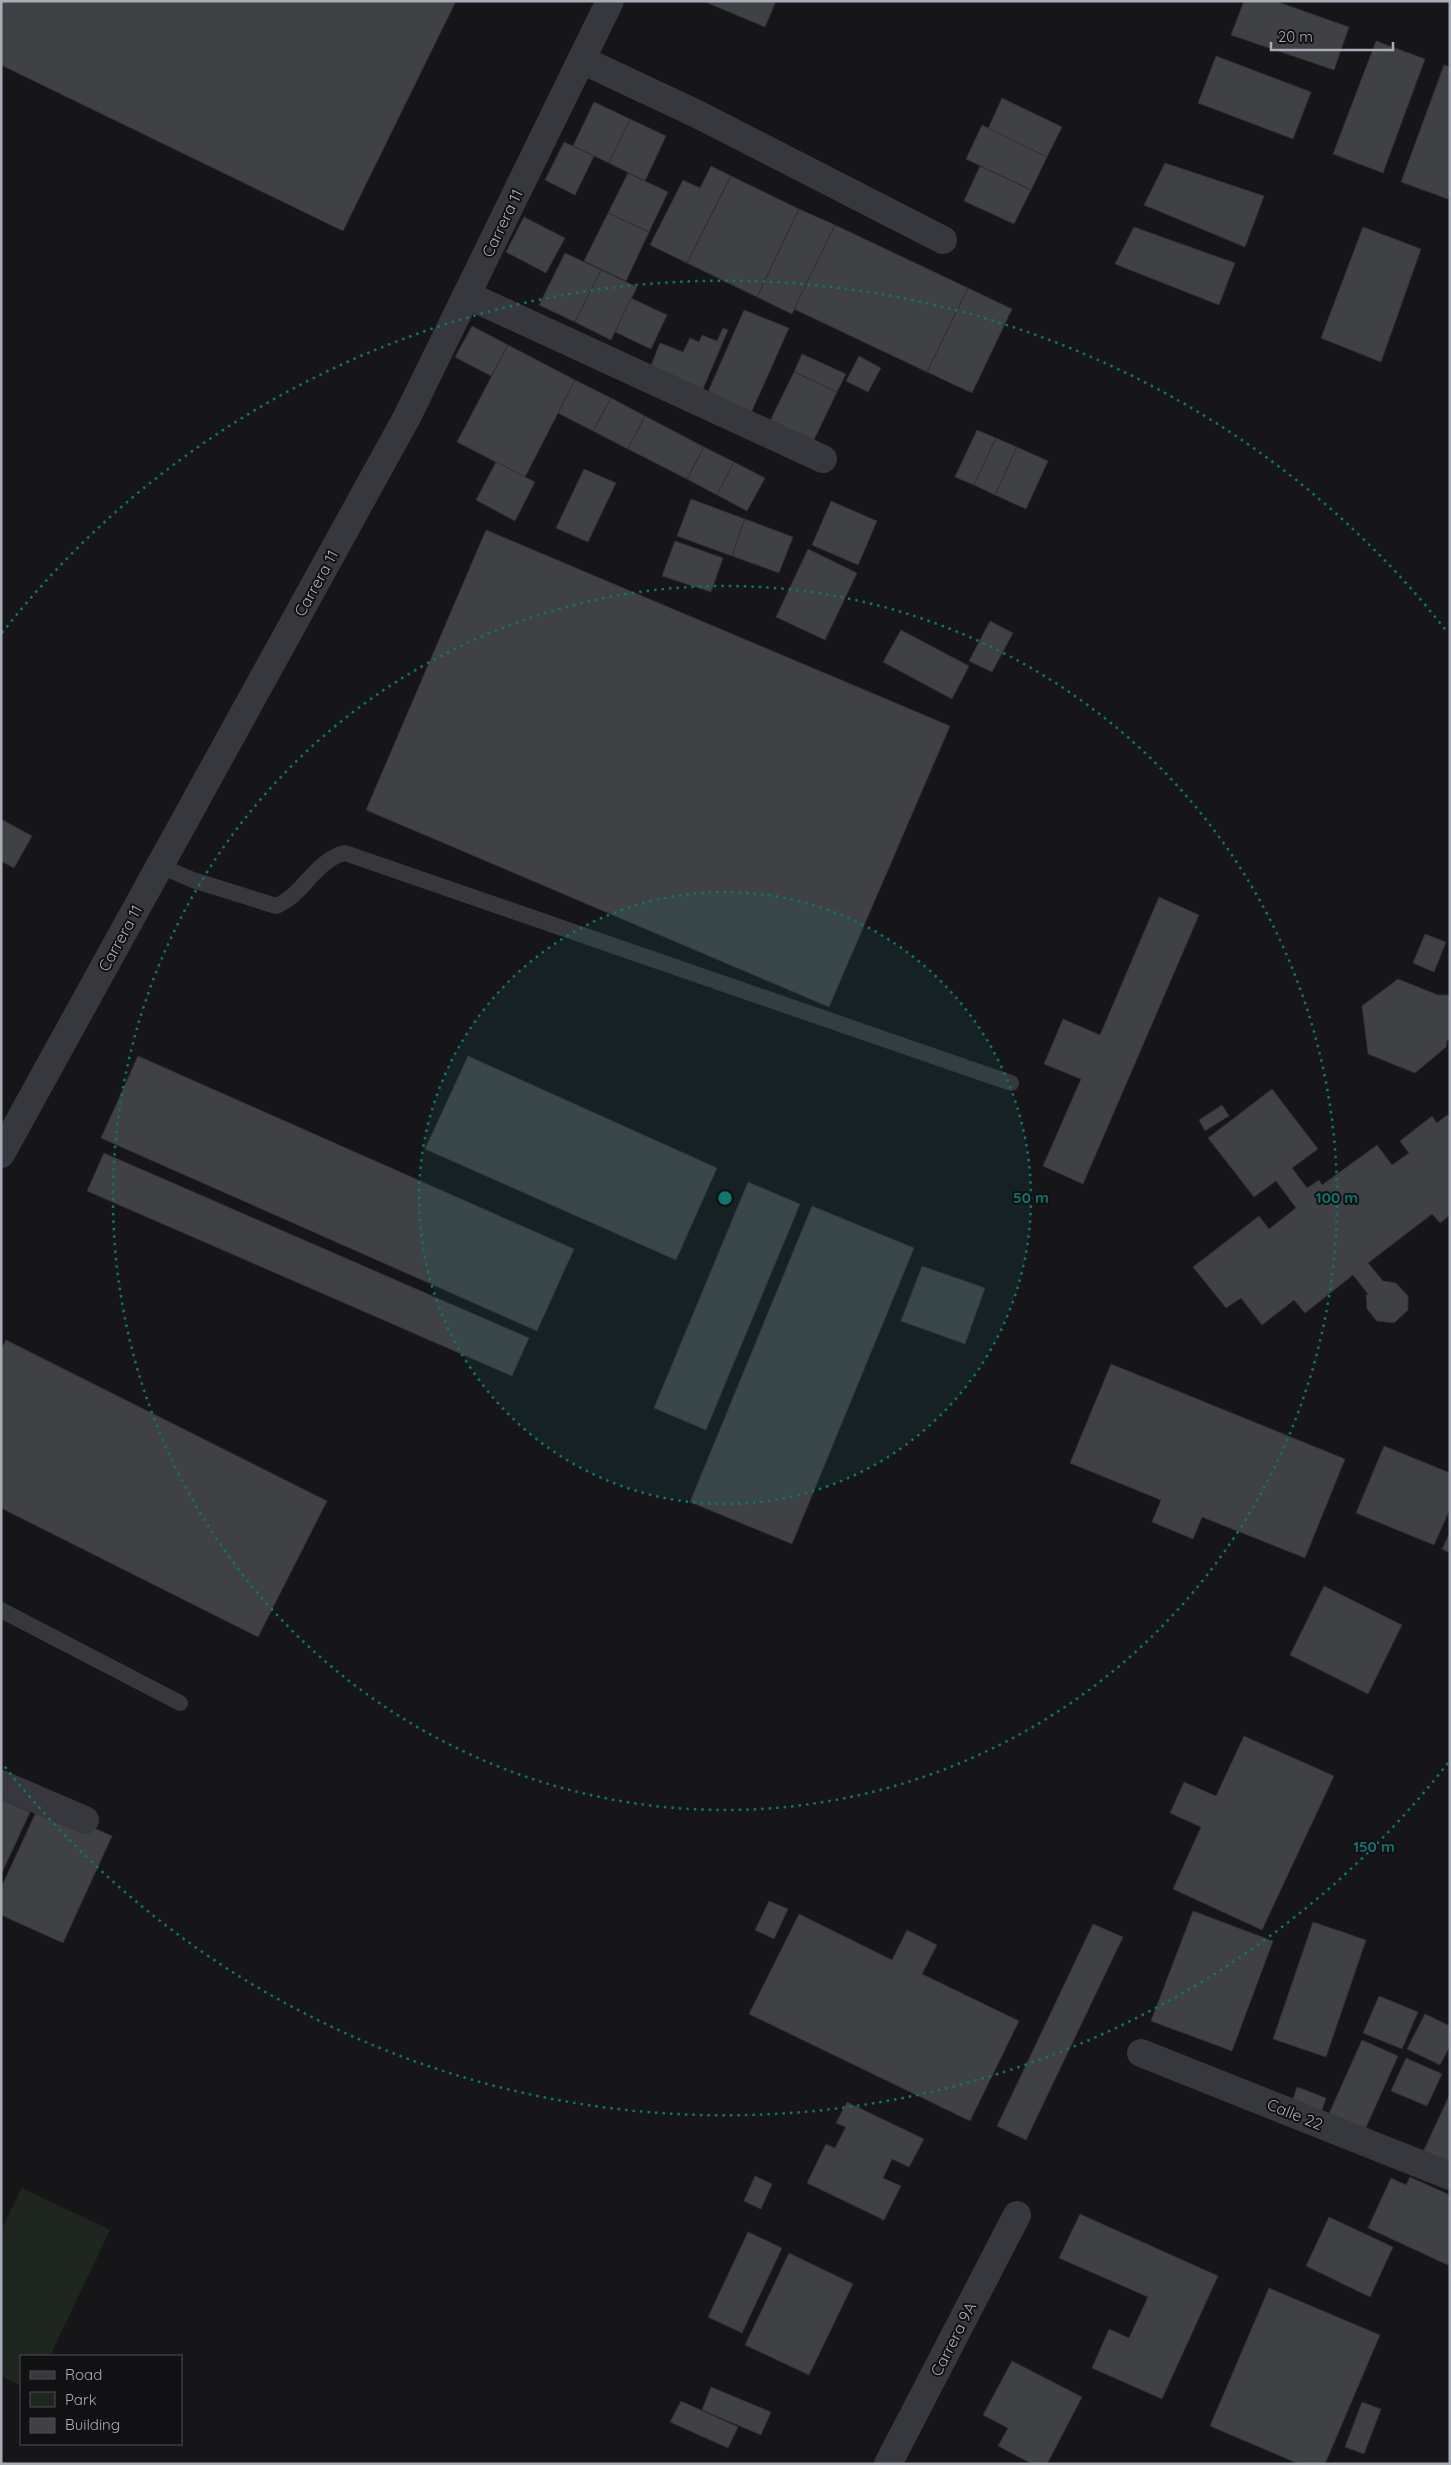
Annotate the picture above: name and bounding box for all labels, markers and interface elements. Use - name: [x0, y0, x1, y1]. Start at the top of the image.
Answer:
- scale bar: [1271, 20, 1394, 52]
- text: 20 m: [1278, 27, 1313, 46]
- street label: Carrera 11: [477, 186, 527, 260]
- street label: Carrera 11: [290, 546, 342, 620]
- street label: Carrera 11: [94, 901, 146, 975]
- text: 50 m: [1013, 1188, 1049, 1207]
- text: 100 m: [1316, 1188, 1358, 1207]
- centre of rings: [716, 1189, 734, 1207]
- text: 150 m: [1353, 1837, 1395, 1856]
- street label: Calle 22: [1264, 2094, 1326, 2134]
- street label: Carrera 9A: [926, 2299, 980, 2379]
- legend: [20, 2355, 182, 2445]
- text: Road: [65, 2365, 102, 2384]
- text: Park: [65, 2390, 97, 2409]
- text: Building: [65, 2415, 120, 2434]

